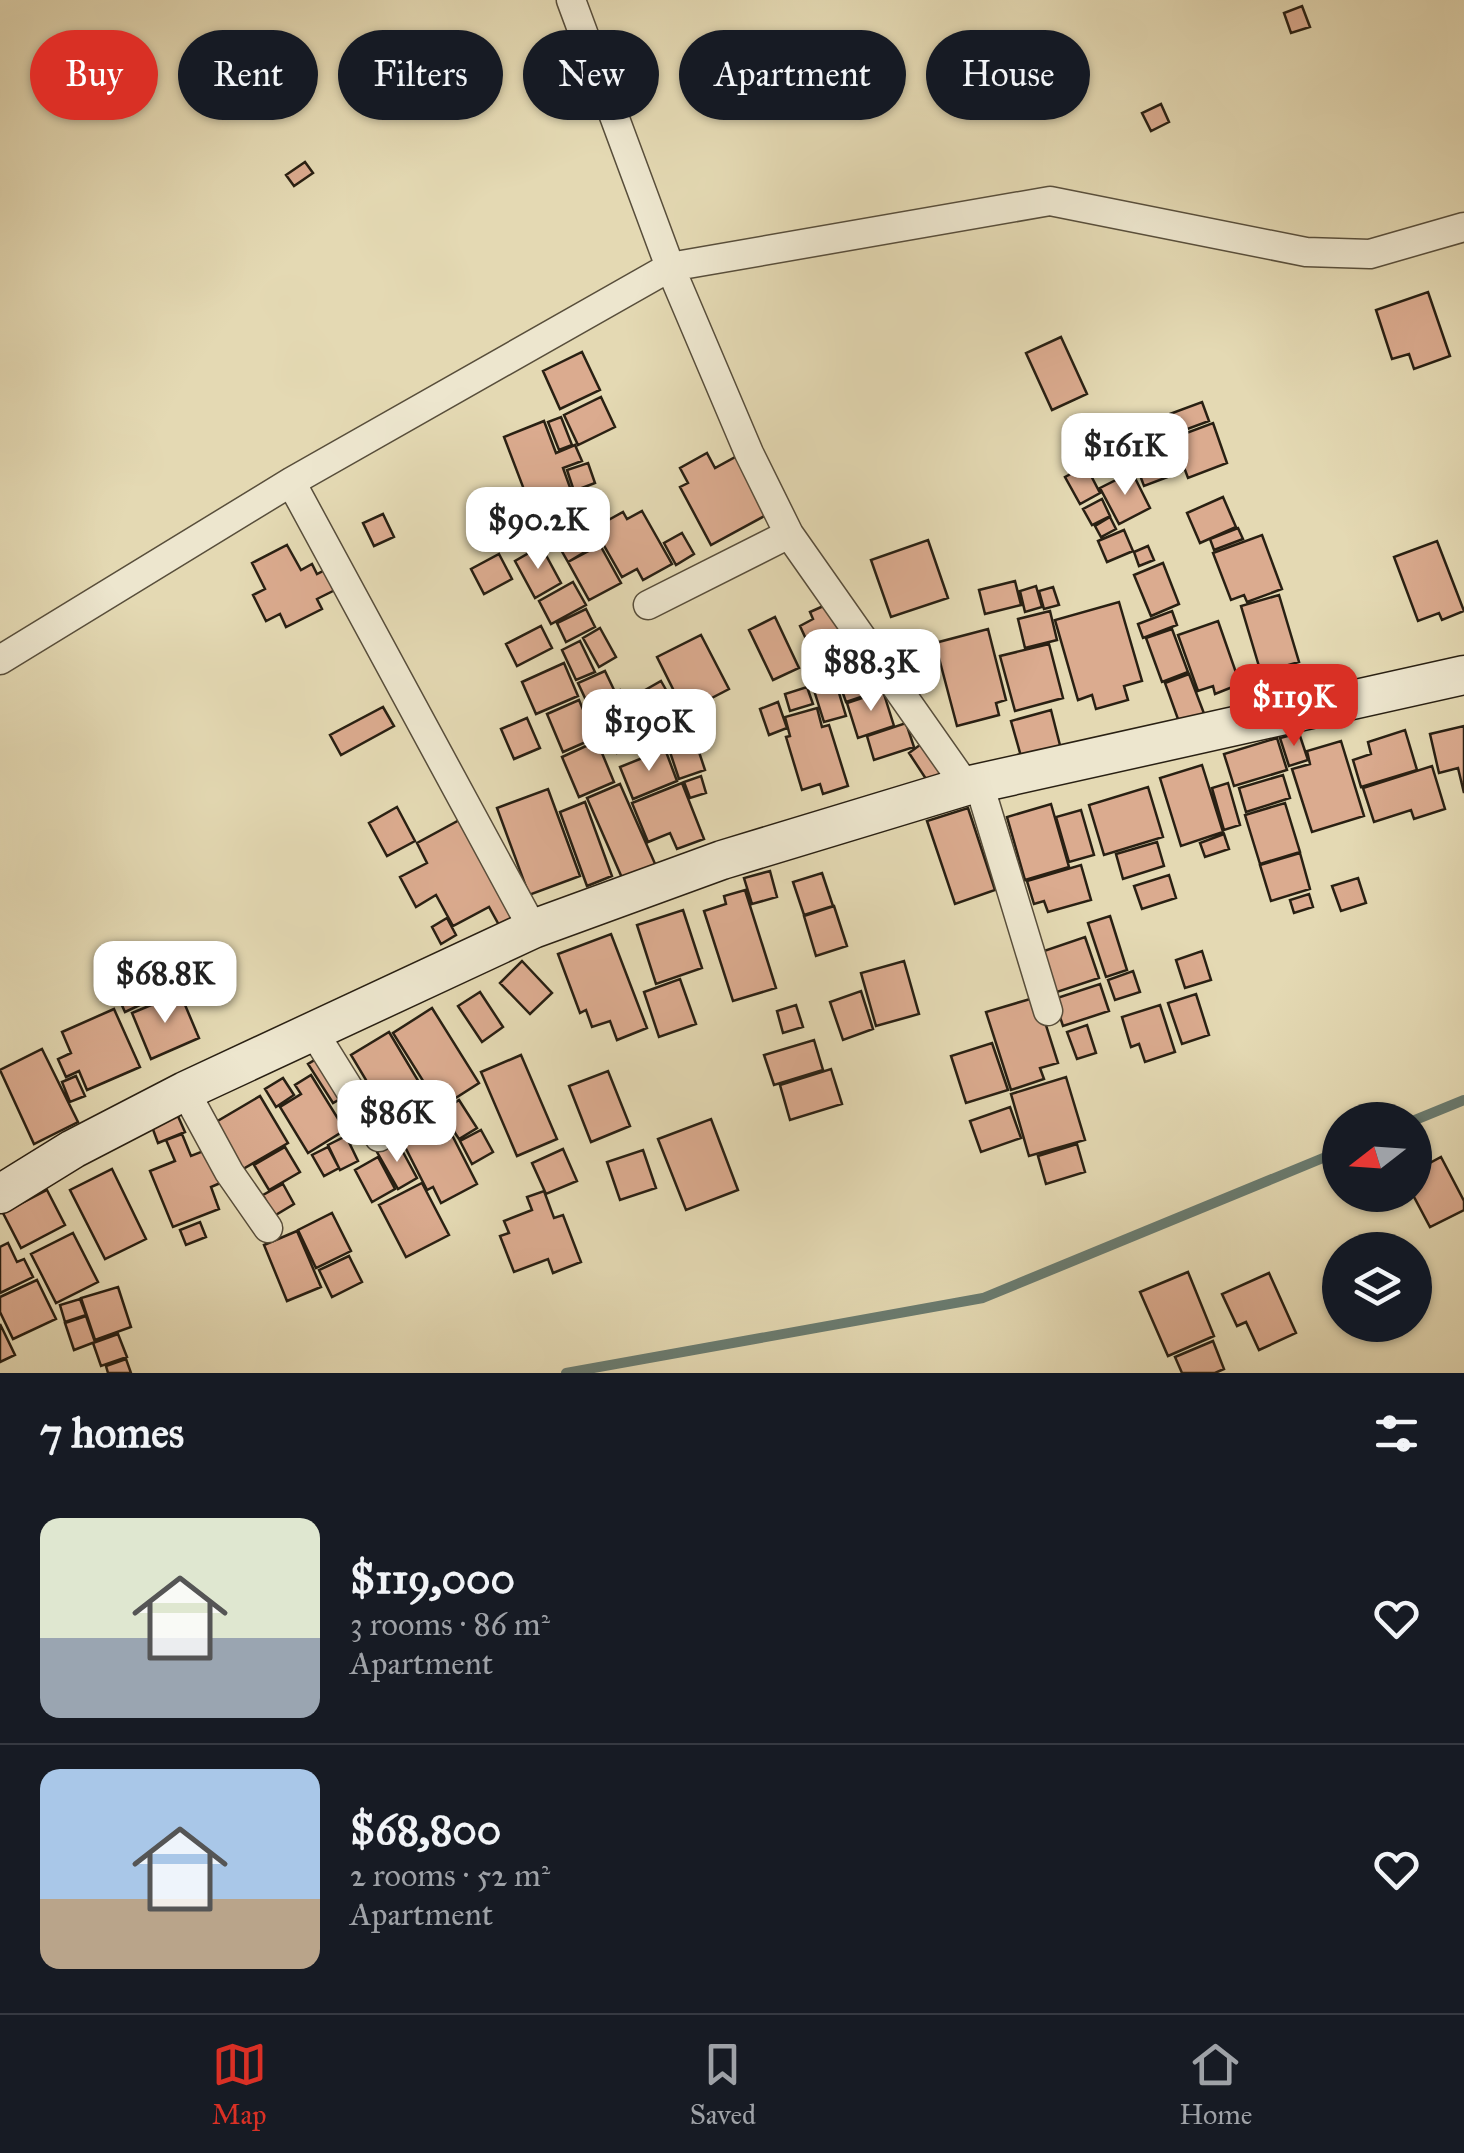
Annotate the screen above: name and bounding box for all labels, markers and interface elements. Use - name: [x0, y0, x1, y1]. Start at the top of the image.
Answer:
- chip: Buy: [30, 30, 158, 120]
- chip: Rent: [178, 30, 318, 120]
- chip: Filters: [338, 30, 503, 120]
- chip: New: [523, 30, 659, 120]
- chip: Apartment: [679, 30, 906, 120]
- chip: House: [926, 30, 1090, 120]
- pin: $161K: [1055, 413, 1195, 498]
- text: $161K: [1083, 426, 1167, 465]
- pin: $90.2K: [457, 487, 619, 572]
- text: $90.2K: [488, 500, 588, 539]
- pin: $88.3K: [790, 629, 952, 714]
- text: $88.3K: [823, 642, 919, 681]
- pin: $119K: [1224, 664, 1364, 749]
- text: $119K: [1252, 677, 1336, 716]
- pin: $190K: [579, 689, 719, 774]
- text: $190K: [604, 702, 694, 741]
- pin: $68.8K: [84, 941, 246, 1026]
- text: $68.8K: [116, 954, 215, 993]
- pin: $86K: [338, 1080, 456, 1165]
- text: $86K: [359, 1093, 435, 1132]
- north arrow: [1322, 1102, 1432, 1212]
- map controls: [1322, 1102, 1432, 1342]
- button: layers: [1322, 1232, 1432, 1342]
- icon: filters: [1369, 1406, 1424, 1461]
- text: 7 homes: [40, 1407, 184, 1459]
- text: $119,000: [350, 1553, 515, 1605]
- icon: home: [120, 1558, 240, 1678]
- icon: heart: [1369, 1591, 1424, 1646]
- text: 3 rooms · 86 m²: [350, 1605, 550, 1644]
- text: Apartment: [350, 1644, 493, 1683]
- text: $68,800: [350, 1804, 501, 1856]
- icon: home: [120, 1809, 240, 1929]
- icon: heart: [1369, 1842, 1424, 1897]
- text: 2 rooms · 52 m²: [350, 1856, 550, 1895]
- text: Apartment: [350, 1895, 493, 1934]
- tab: Map: [212, 2037, 267, 2132]
- tab: Saved: [690, 2037, 756, 2132]
- tab: Home: [1179, 2037, 1252, 2132]

